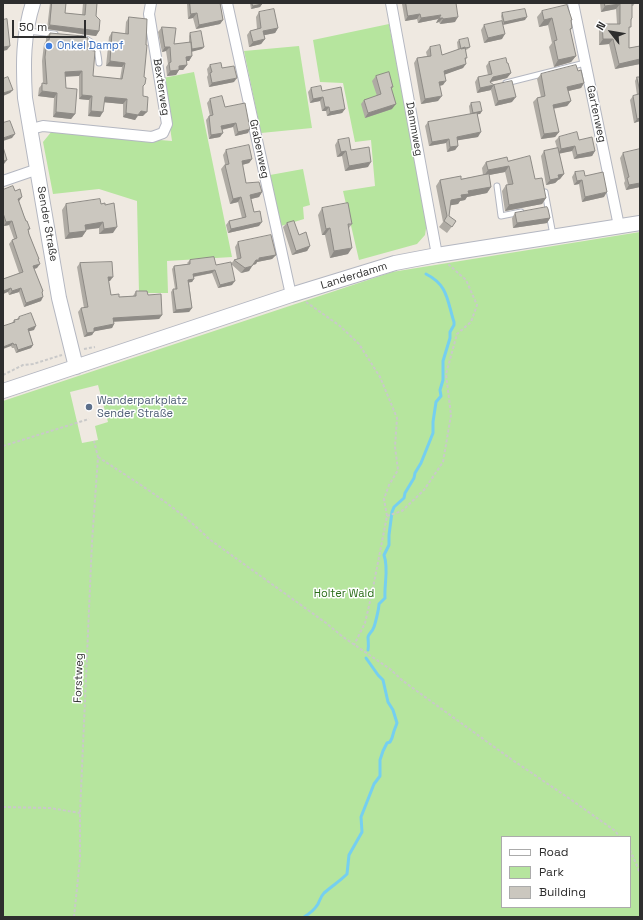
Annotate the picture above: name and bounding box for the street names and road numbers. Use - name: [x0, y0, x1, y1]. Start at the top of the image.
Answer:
- street label: Bexterweg: [150, 57, 172, 117]
- street label: Gartenweg: [584, 84, 608, 144]
- street label: Dammweg: [403, 101, 425, 157]
- street label: Grabenweg: [246, 118, 272, 180]
- street label: Sender Straße: [34, 185, 60, 263]
- street label: Landerdamm: [319, 260, 389, 292]
- street label: Forstweg: [72, 653, 86, 703]

